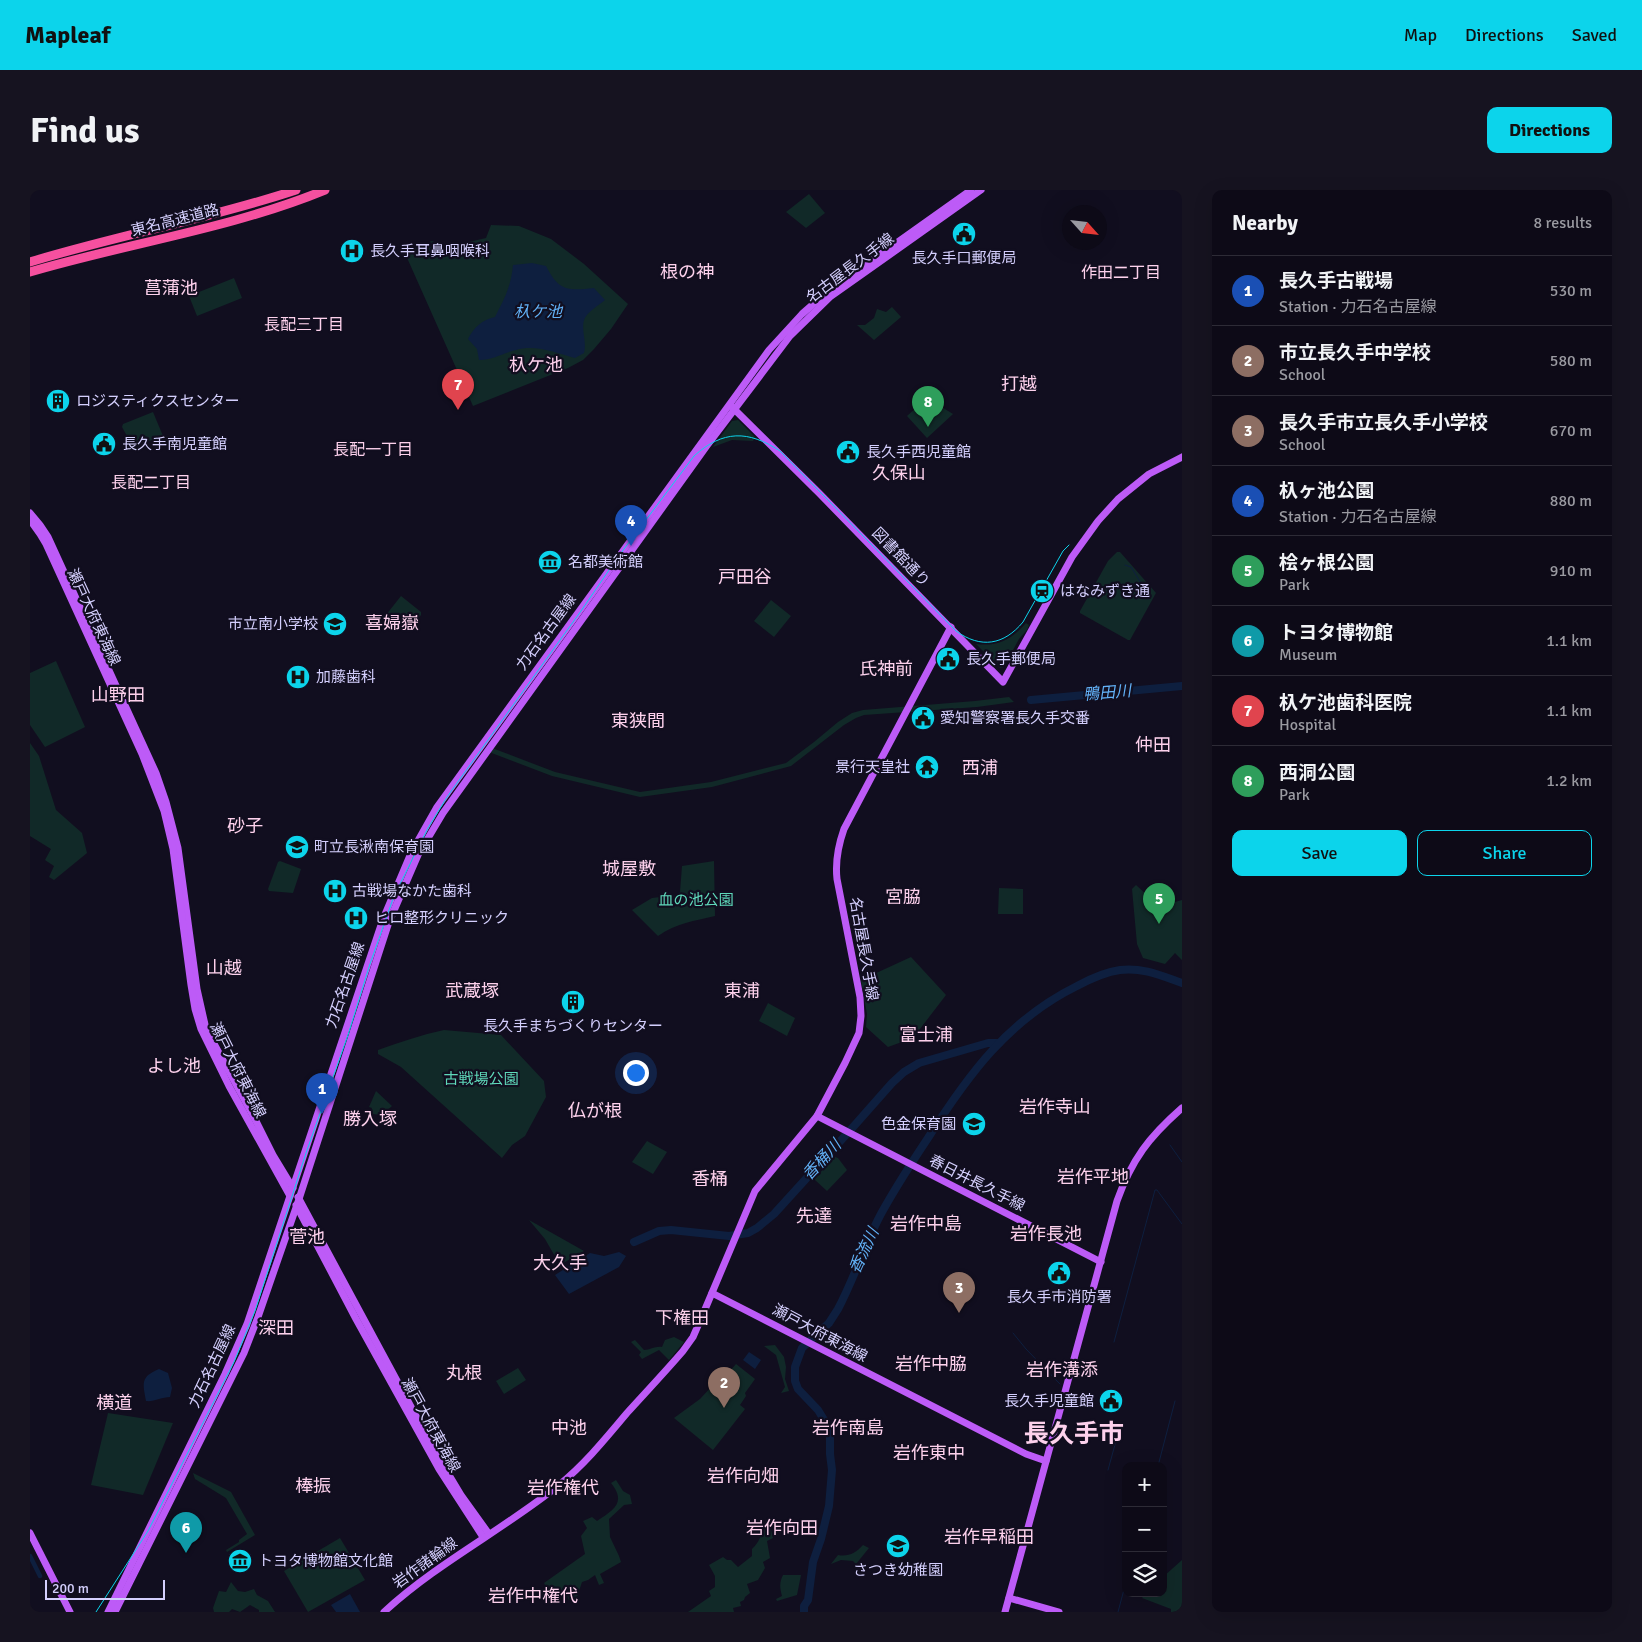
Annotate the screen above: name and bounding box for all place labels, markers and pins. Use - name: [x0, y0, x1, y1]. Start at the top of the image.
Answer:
- public building icon: 長久手口郵便局: [951, 221, 977, 247]
- hospital icon: 長久手耳鼻咽喉科: [339, 238, 365, 264]
- place label: 長久手耳鼻咽喉科: [370, 242, 490, 260]
- place label: 長久手口郵便局: [911, 249, 1017, 267]
- pin: 7: [442, 369, 474, 410]
- pin: 8: [912, 386, 944, 427]
- building icon: ロジスティクスセンター: [45, 388, 71, 414]
- place label: ロジスティクスセンター: [76, 392, 240, 410]
- public building icon: 長久手南児童館: [91, 431, 117, 457]
- place label: 長久手南児童館: [122, 435, 227, 453]
- public building icon: 長久手西児童館: [835, 439, 861, 465]
- place label: 長久手西児童館: [866, 443, 971, 461]
- pin: 4: [615, 505, 647, 546]
- museum icon: 名都美術館: [537, 549, 563, 575]
- place label: 名都美術館: [568, 553, 643, 571]
- station icon: はなみずき通: [1029, 578, 1055, 604]
- place label: はなみずき通: [1060, 582, 1150, 600]
- school or university icon: 市立南小学校: [322, 611, 348, 637]
- place label: 市立南小学校: [228, 615, 318, 633]
- public building icon: 長久手郵便局: [935, 646, 961, 672]
- place label: 長久手郵便局: [966, 650, 1056, 668]
- hospital icon: 加藤歯科: [285, 664, 311, 690]
- place label: 加藤歯科: [316, 668, 376, 686]
- public building icon: 愛知警察署長久手交番: [910, 705, 936, 731]
- place label: 愛知警察署長久手交番: [940, 709, 1090, 727]
- temple icon: 景行天皇社: [914, 754, 940, 780]
- place label: 景行天皇社: [835, 758, 910, 776]
- school or university icon: 町立長湫南保育園: [284, 834, 310, 860]
- place label: 町立長湫南保育園: [314, 838, 434, 856]
- hospital icon: 古戦場なかた歯科: [322, 878, 348, 904]
- place label: 古戦場なかた歯科: [352, 882, 472, 900]
- pin: 5: [1143, 883, 1175, 924]
- hospital icon: ヒロ整形クリニック: [343, 905, 369, 931]
- place label: ヒロ整形クリニック: [374, 909, 509, 927]
- building icon: 長久手まちづくりセンター: [560, 989, 586, 1015]
- place label: 長久手まちづくりセンター: [483, 1017, 663, 1035]
- pin: 1: [306, 1073, 338, 1114]
- school or university icon: 色金保育園: [961, 1111, 987, 1137]
- place label: 色金保育園: [881, 1115, 956, 1133]
- public building icon: 長久手市消防署: [1046, 1260, 1072, 1286]
- pin: 3: [943, 1272, 975, 1313]
- place label: 長久手市消防署: [1006, 1288, 1112, 1306]
- pin: 2: [708, 1367, 740, 1408]
- public building icon: 長久手児童館: [1098, 1388, 1124, 1414]
- place label: 長久手児童館: [1004, 1392, 1094, 1410]
- pin: 6: [170, 1512, 202, 1553]
- school or university icon: さつき幼稚園: [885, 1533, 911, 1559]
- museum icon: トヨタ博物館文化館: [227, 1548, 253, 1574]
- place label: トヨタ博物館文化館: [258, 1552, 393, 1570]
- place label: さつき幼稚園: [853, 1561, 943, 1579]

